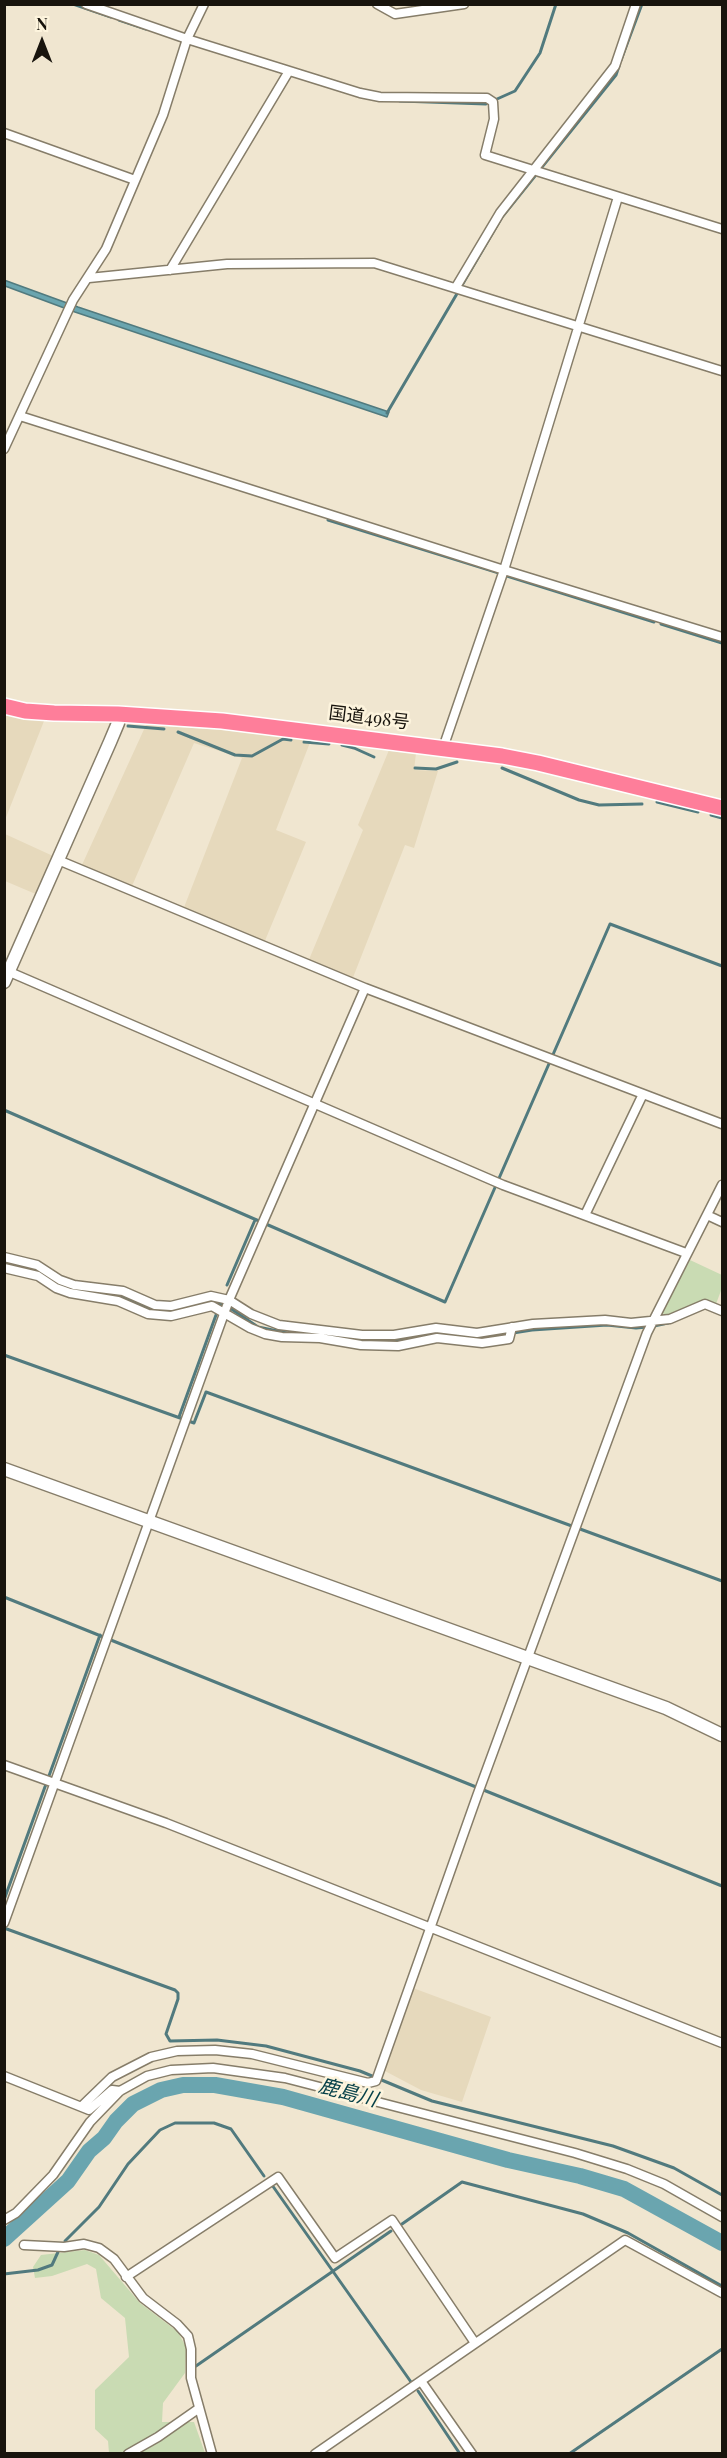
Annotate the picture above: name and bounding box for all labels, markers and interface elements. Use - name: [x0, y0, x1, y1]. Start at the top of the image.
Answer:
- north arrow: [12, 12, 72, 72]
- text: N: [36, 13, 48, 34]
- street label: 国道498号: [327, 702, 411, 734]
- water label: 鹿島川: [316, 2074, 380, 2112]

